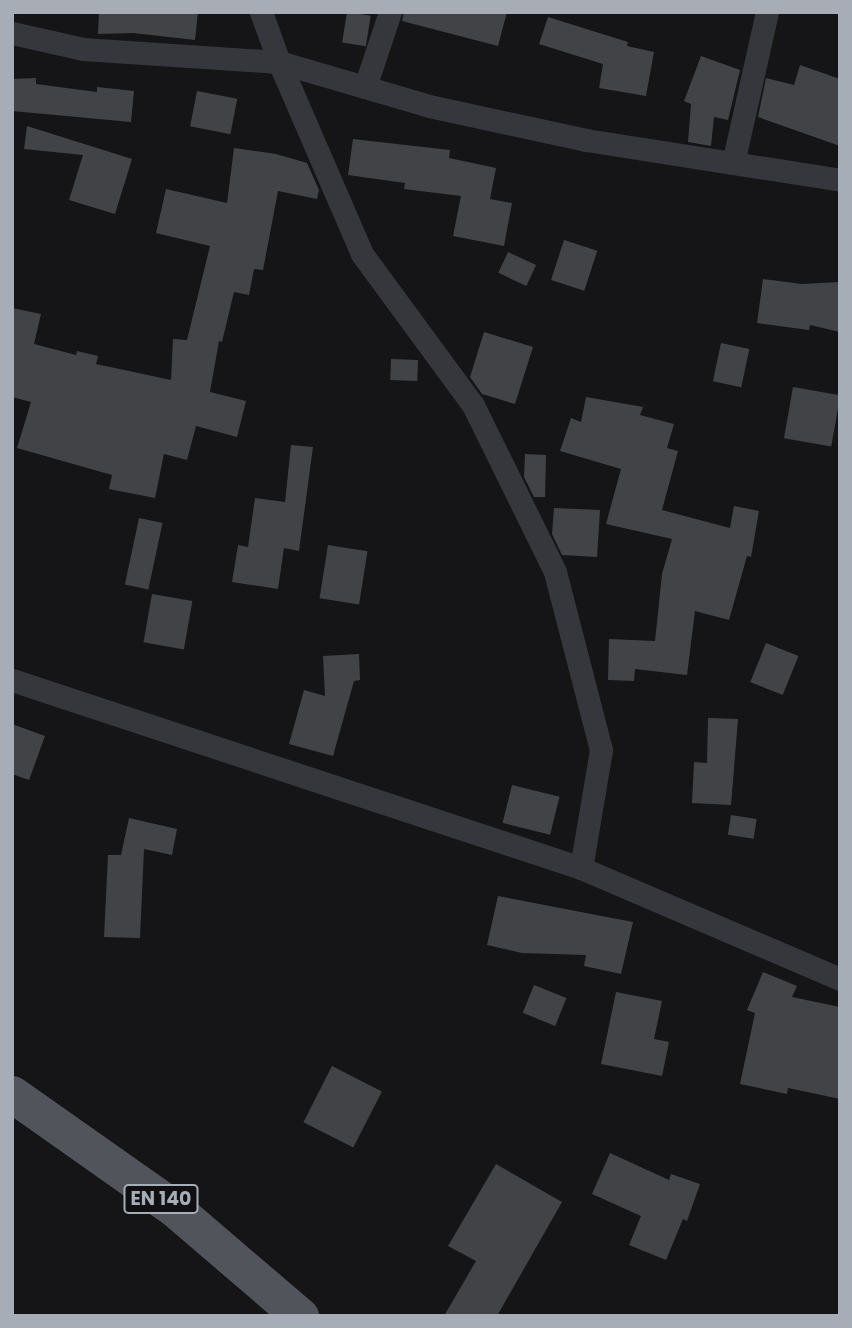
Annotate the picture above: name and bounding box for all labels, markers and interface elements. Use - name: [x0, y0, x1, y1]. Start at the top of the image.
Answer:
- road number: EN 140: [122, 1184, 200, 1214]

